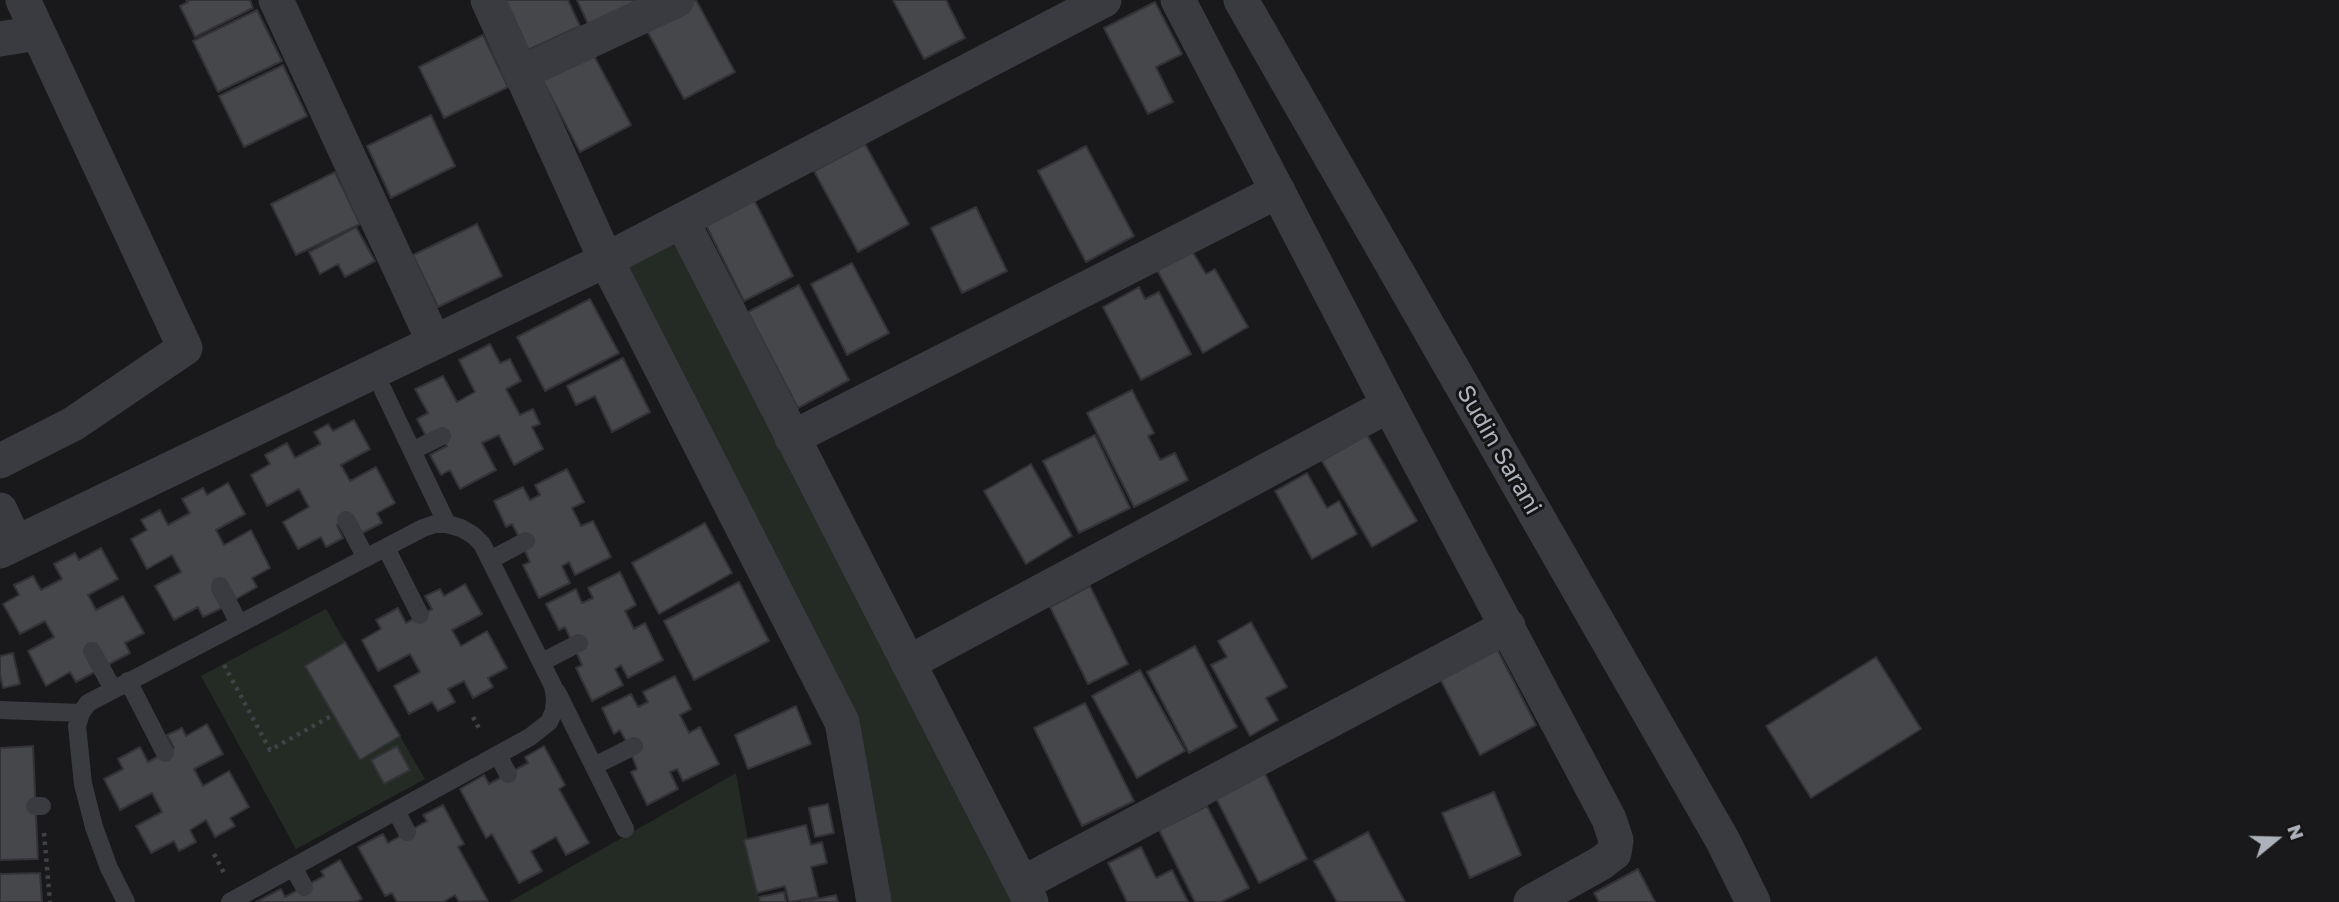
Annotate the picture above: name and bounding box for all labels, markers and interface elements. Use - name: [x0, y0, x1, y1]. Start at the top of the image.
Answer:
- street label: Sudin Sarani: [1450, 380, 1548, 520]
- north arrow: [2241, 804, 2311, 874]
- text: N: [2283, 821, 2310, 843]

